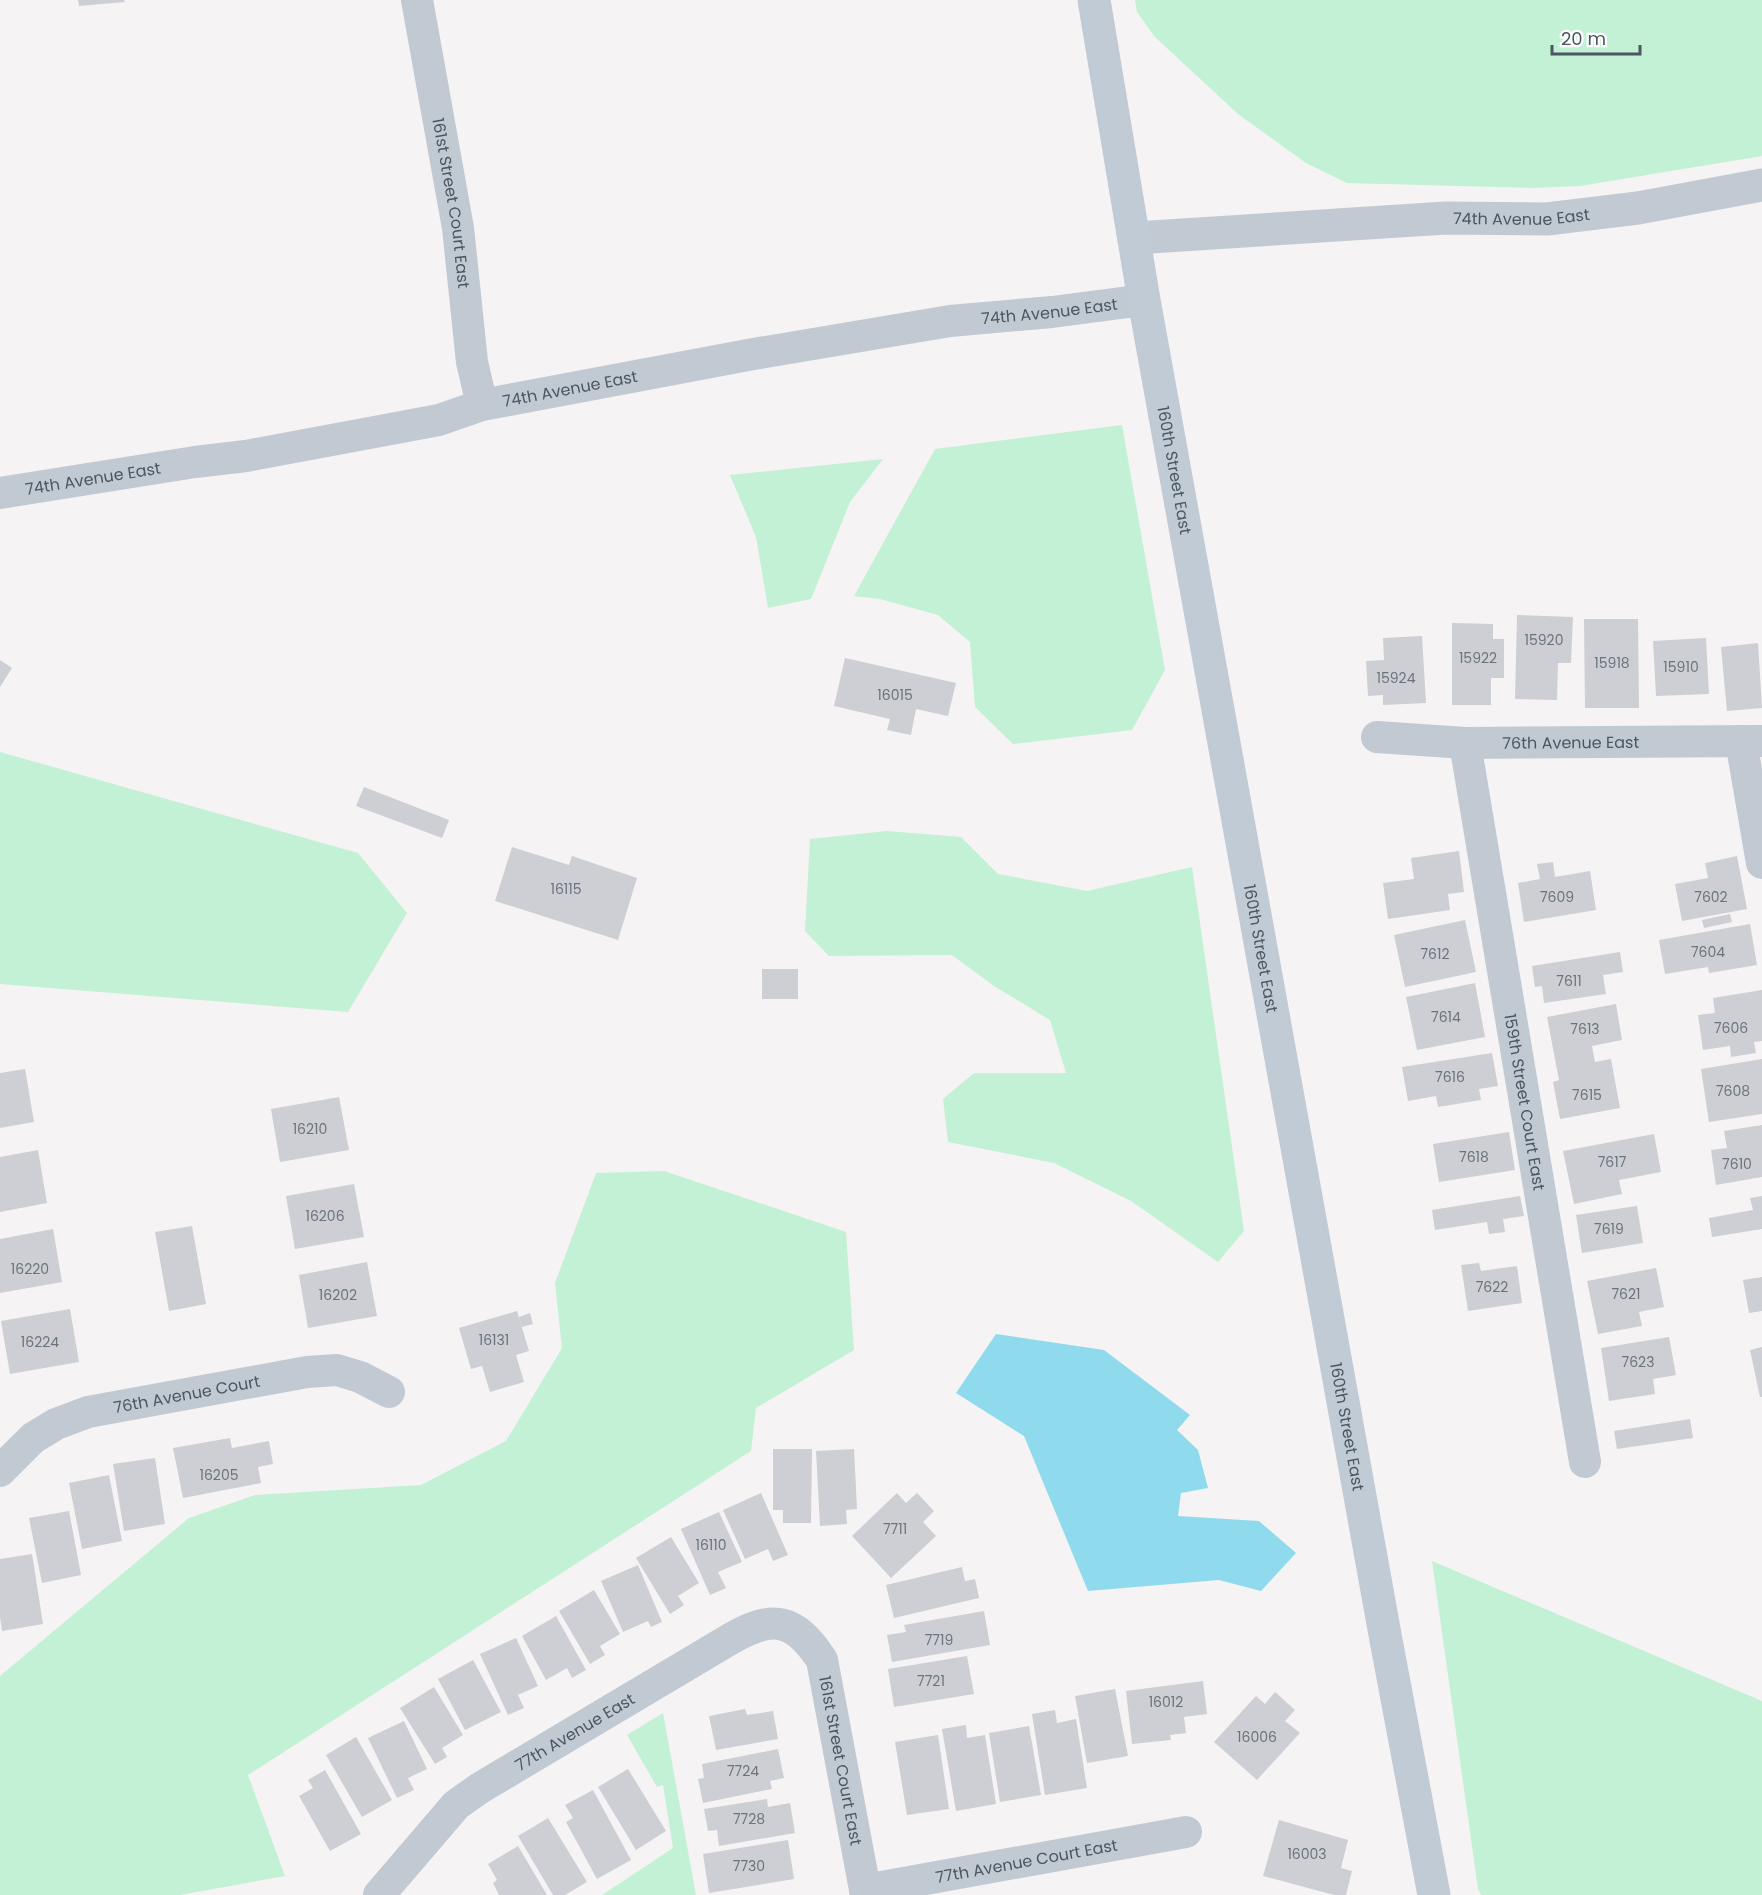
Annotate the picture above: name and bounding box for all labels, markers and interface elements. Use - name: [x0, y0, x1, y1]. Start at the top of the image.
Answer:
- scale bar: [1552, 18, 1640, 56]
- text: 20 m: [1561, 26, 1606, 51]
- street label: 161st Street Court East: [427, 116, 476, 289]
- street label: 74th Avenue East: [1453, 202, 1591, 231]
- street label: 74th Avenue East: [980, 292, 1119, 330]
- street label: 74th Avenue East: [500, 365, 639, 412]
- street label: 160th Street East: [1152, 404, 1198, 536]
- street label: 74th Avenue East: [23, 456, 162, 500]
- house number: 15920: [1525, 630, 1563, 650]
- house number: 15922: [1459, 648, 1497, 668]
- house number: 15918: [1594, 653, 1630, 673]
- house number: 15910: [1663, 657, 1699, 677]
- house number: 15924: [1377, 668, 1416, 688]
- house number: 16015: [877, 685, 913, 705]
- street label: 76th Avenue East: [1502, 730, 1640, 754]
- house number: 16115: [550, 879, 582, 899]
- street label: 160th Street East: [1238, 882, 1284, 1015]
- house number: 7609: [1540, 887, 1574, 907]
- house number: 7602: [1694, 887, 1728, 907]
- house number: 7604: [1691, 942, 1725, 962]
- house number: 7612: [1420, 944, 1450, 964]
- house number: 7611: [1556, 971, 1582, 991]
- house number: 7614: [1431, 1007, 1461, 1027]
- street label: 159th Street Court East: [1499, 1012, 1551, 1192]
- house number: 7606: [1714, 1018, 1748, 1038]
- house number: 7613: [1570, 1019, 1600, 1039]
- house number: 7616: [1435, 1067, 1465, 1087]
- house number: 7608: [1716, 1081, 1750, 1101]
- house number: 7615: [1572, 1085, 1602, 1105]
- house number: 16210: [293, 1119, 327, 1139]
- house number: 7618: [1459, 1147, 1489, 1167]
- house number: 7617: [1598, 1152, 1627, 1172]
- house number: 7610: [1722, 1154, 1752, 1174]
- house number: 16206: [305, 1206, 345, 1226]
- house number: 7619: [1594, 1219, 1624, 1239]
- house number: 16220: [11, 1259, 49, 1279]
- house number: 7622: [1476, 1277, 1508, 1297]
- house number: 7621: [1611, 1284, 1641, 1304]
- house number: 16202: [319, 1285, 357, 1305]
- house number: 16131: [479, 1330, 509, 1350]
- house number: 16224: [21, 1332, 59, 1352]
- house number: 7623: [1622, 1352, 1654, 1372]
- street label: 160th Street East: [1325, 1361, 1370, 1493]
- street label: 76th Avenue Court: [112, 1369, 262, 1419]
- house number: 16205: [199, 1465, 239, 1485]
- house number: 7711: [883, 1519, 907, 1539]
- house number: 16110: [695, 1535, 727, 1555]
- house number: 7719: [925, 1630, 953, 1650]
- house number: 7721: [917, 1671, 945, 1691]
- street label: 161st Street Court East: [814, 1674, 868, 1847]
- street label: 77th Avenue East: [511, 1687, 639, 1776]
- house number: 16012: [1149, 1692, 1183, 1712]
- house number: 16006: [1237, 1727, 1277, 1747]
- house number: 7724: [727, 1761, 759, 1781]
- house number: 7728: [733, 1809, 765, 1829]
- street label: 77th Avenue Court East: [934, 1833, 1119, 1889]
- house number: 16003: [1287, 1844, 1327, 1864]
- house number: 7730: [733, 1856, 765, 1876]

